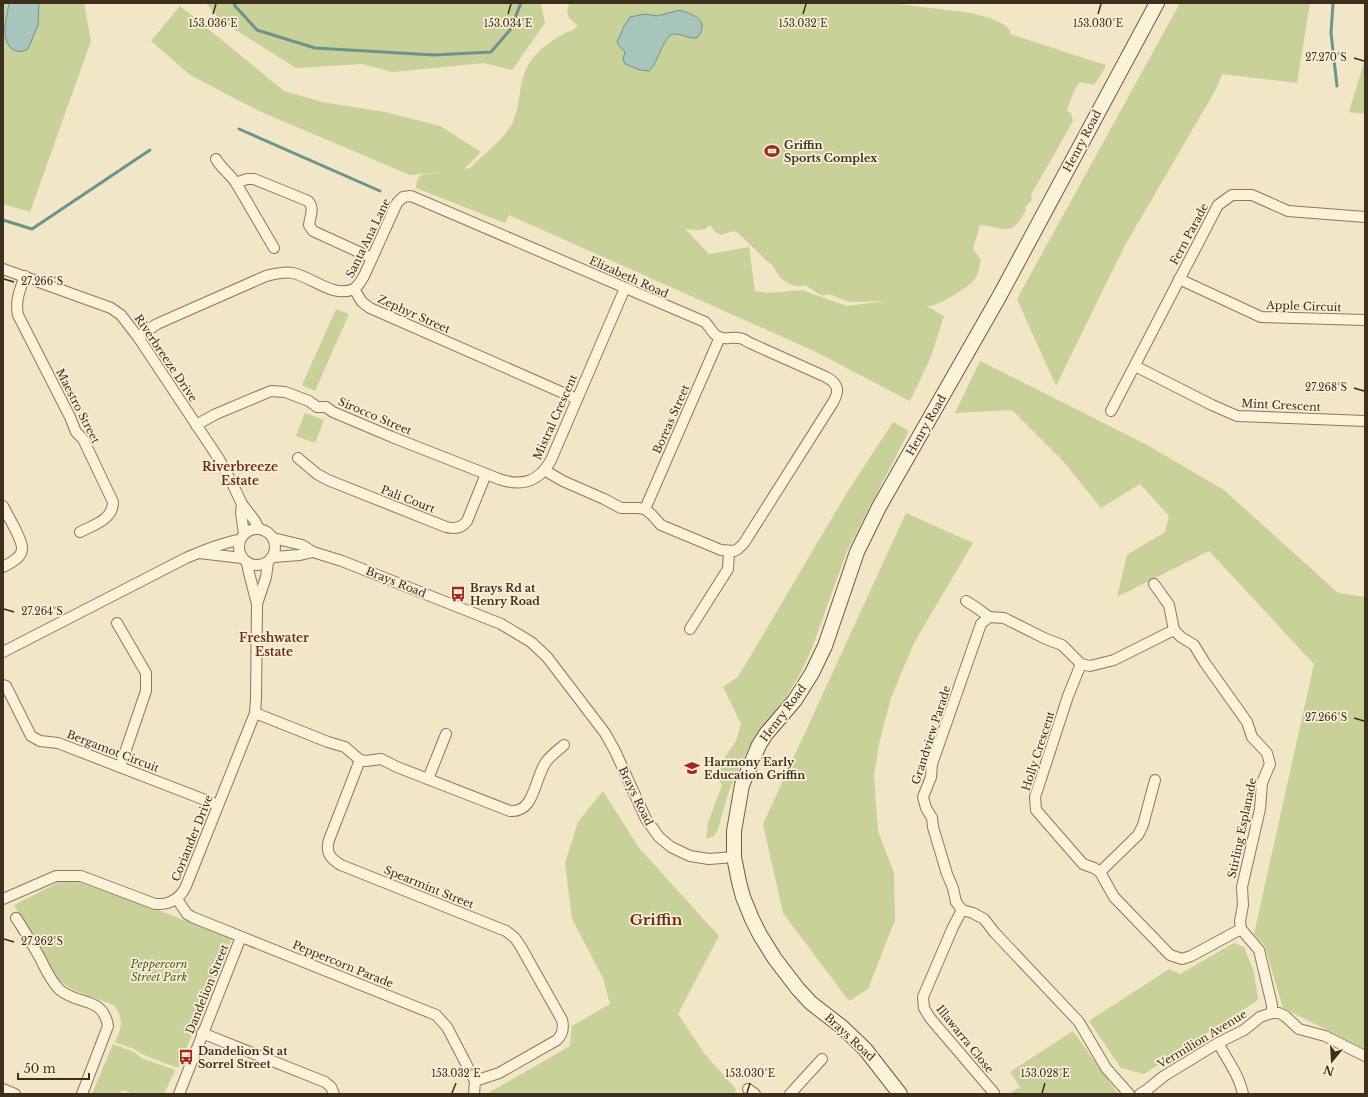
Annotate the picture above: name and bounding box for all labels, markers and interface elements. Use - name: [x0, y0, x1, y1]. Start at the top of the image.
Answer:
- text: 153.036°E: [188, 17, 238, 30]
- text: 153.034°E: [484, 17, 532, 30]
- text: 153.032°E: [779, 17, 827, 30]
- text: 153.030°E: [1073, 17, 1123, 30]
- text: 27.270°S: [1305, 51, 1347, 64]
- street label: Henry Road: [1060, 107, 1104, 174]
- place label: Griffin Sports Complex: [784, 138, 878, 165]
- sports icon: Griffin Sports Complex: [763, 142, 781, 160]
- street label: Santa Ana Lane: [343, 196, 393, 280]
- street label: Fern Parade: [1167, 201, 1211, 267]
- street label: Elizabeth Road: [587, 253, 671, 301]
- text: 27.266°S: [21, 275, 63, 288]
- street label: Zephyr Street: [376, 292, 453, 337]
- street label: Apple Circuit: [1265, 298, 1343, 314]
- street label: Riverbreeze Drive: [132, 312, 200, 404]
- street label: Maestro Street: [53, 366, 103, 447]
- street label: Mistral Crescent: [530, 371, 580, 462]
- street label: Boreas Street: [649, 381, 693, 456]
- text: 27.268°S: [1305, 381, 1347, 394]
- street label: Henry Road: [903, 391, 949, 458]
- street label: Sirocco Street: [336, 394, 415, 438]
- street label: Mint Crescent: [1241, 396, 1322, 414]
- district label: Riverbreeze Estate: [202, 459, 278, 488]
- street label: Pali Court: [379, 482, 438, 516]
- street label: Brays Road: [364, 564, 429, 601]
- place label: Brays Rd at Henry Road: [470, 581, 540, 608]
- bus stop icon: Brays Rd at Henry Road: [449, 585, 467, 603]
- text: 27.264°S: [21, 605, 63, 618]
- district label: Freshwater Estate: [239, 630, 309, 659]
- street label: Henry Road: [757, 681, 809, 744]
- street label: Grandview Parade: [908, 684, 954, 786]
- street label: Holly Crescent: [1018, 708, 1058, 793]
- text: 27.266°S: [1305, 711, 1347, 724]
- street label: Bergamot Circuit: [65, 727, 162, 775]
- place label: Harmony Early Education Griffin: [704, 755, 805, 782]
- school or university icon: Harmony Early Education Griffin: [683, 759, 701, 777]
- street label: Brays Road: [616, 764, 657, 828]
- street label: Stirling Esplanade: [1225, 777, 1259, 879]
- street label: Coriander Drive: [168, 793, 216, 883]
- street label: Spearmint Street: [382, 863, 477, 912]
- district label: Griffin: [630, 910, 682, 929]
- text: 27.262°S: [21, 935, 63, 948]
- street label: Peppercorn Parade: [291, 937, 395, 991]
- street label: Dandelion Street: [183, 941, 232, 1036]
- park label: Peppercorn Street Park: [130, 957, 188, 984]
- street label: Illawarra Close: [933, 1002, 997, 1076]
- street label: Vermilion Avenue: [1154, 1007, 1249, 1072]
- street label: Brays Road: [822, 1010, 879, 1064]
- north arrow: [1312, 1041, 1352, 1081]
- place label: Dandelion St at Sorrel Street: [198, 1044, 288, 1071]
- bus stop icon: Dandelion St at Sorrel Street: [177, 1048, 195, 1066]
- scale bar: [18, 1055, 89, 1081]
- text: 50 m: [24, 1061, 56, 1076]
- text: N: [1321, 1062, 1336, 1079]
- text: 153.032°E: [432, 1067, 480, 1080]
- text: 153.030°E: [725, 1067, 775, 1080]
- text: 153.028°E: [1021, 1067, 1069, 1080]

